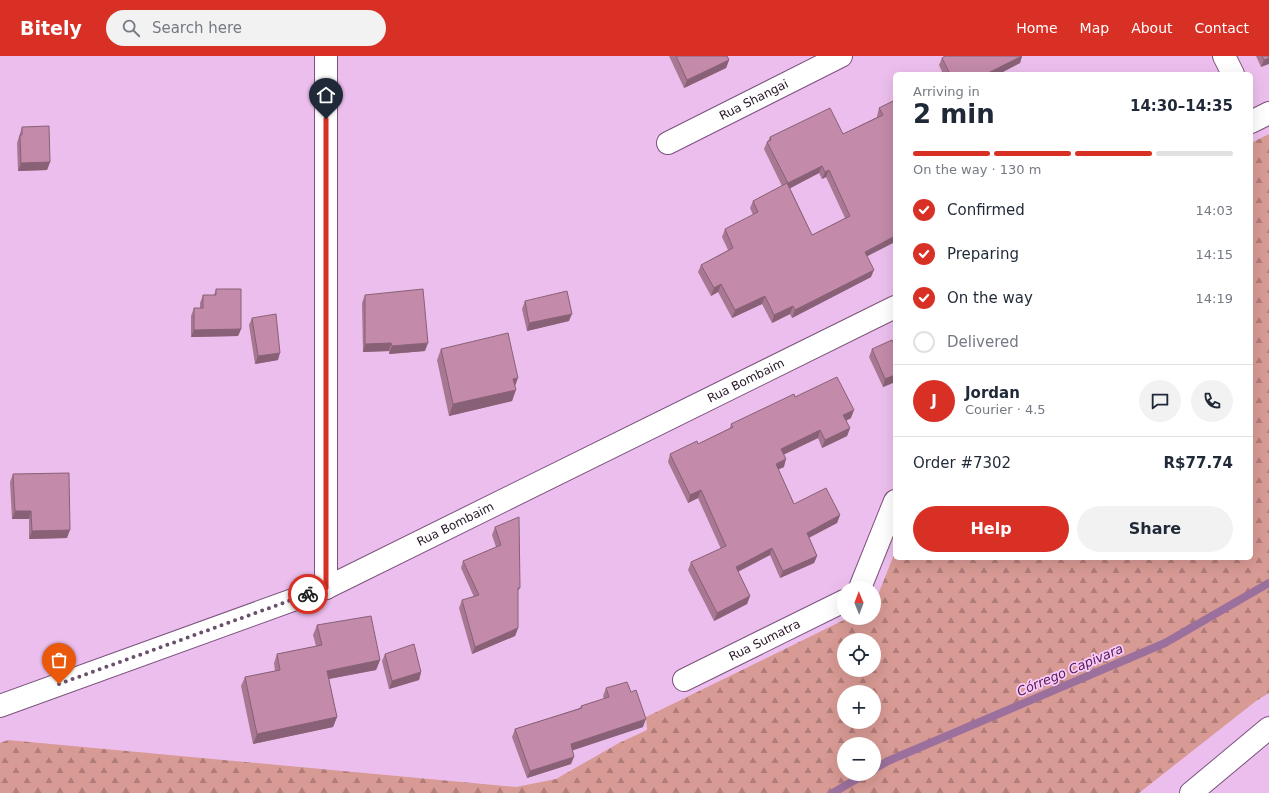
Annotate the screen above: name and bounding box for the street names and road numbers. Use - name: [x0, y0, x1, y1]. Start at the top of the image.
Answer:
- street label: Rua Shangai: [717, 77, 790, 123]
- street label: Rua Bombaim: [705, 356, 787, 405]
- street label: Rua Bombaim: [415, 499, 496, 549]
- street label: Rua Sumatra: [727, 617, 803, 664]

